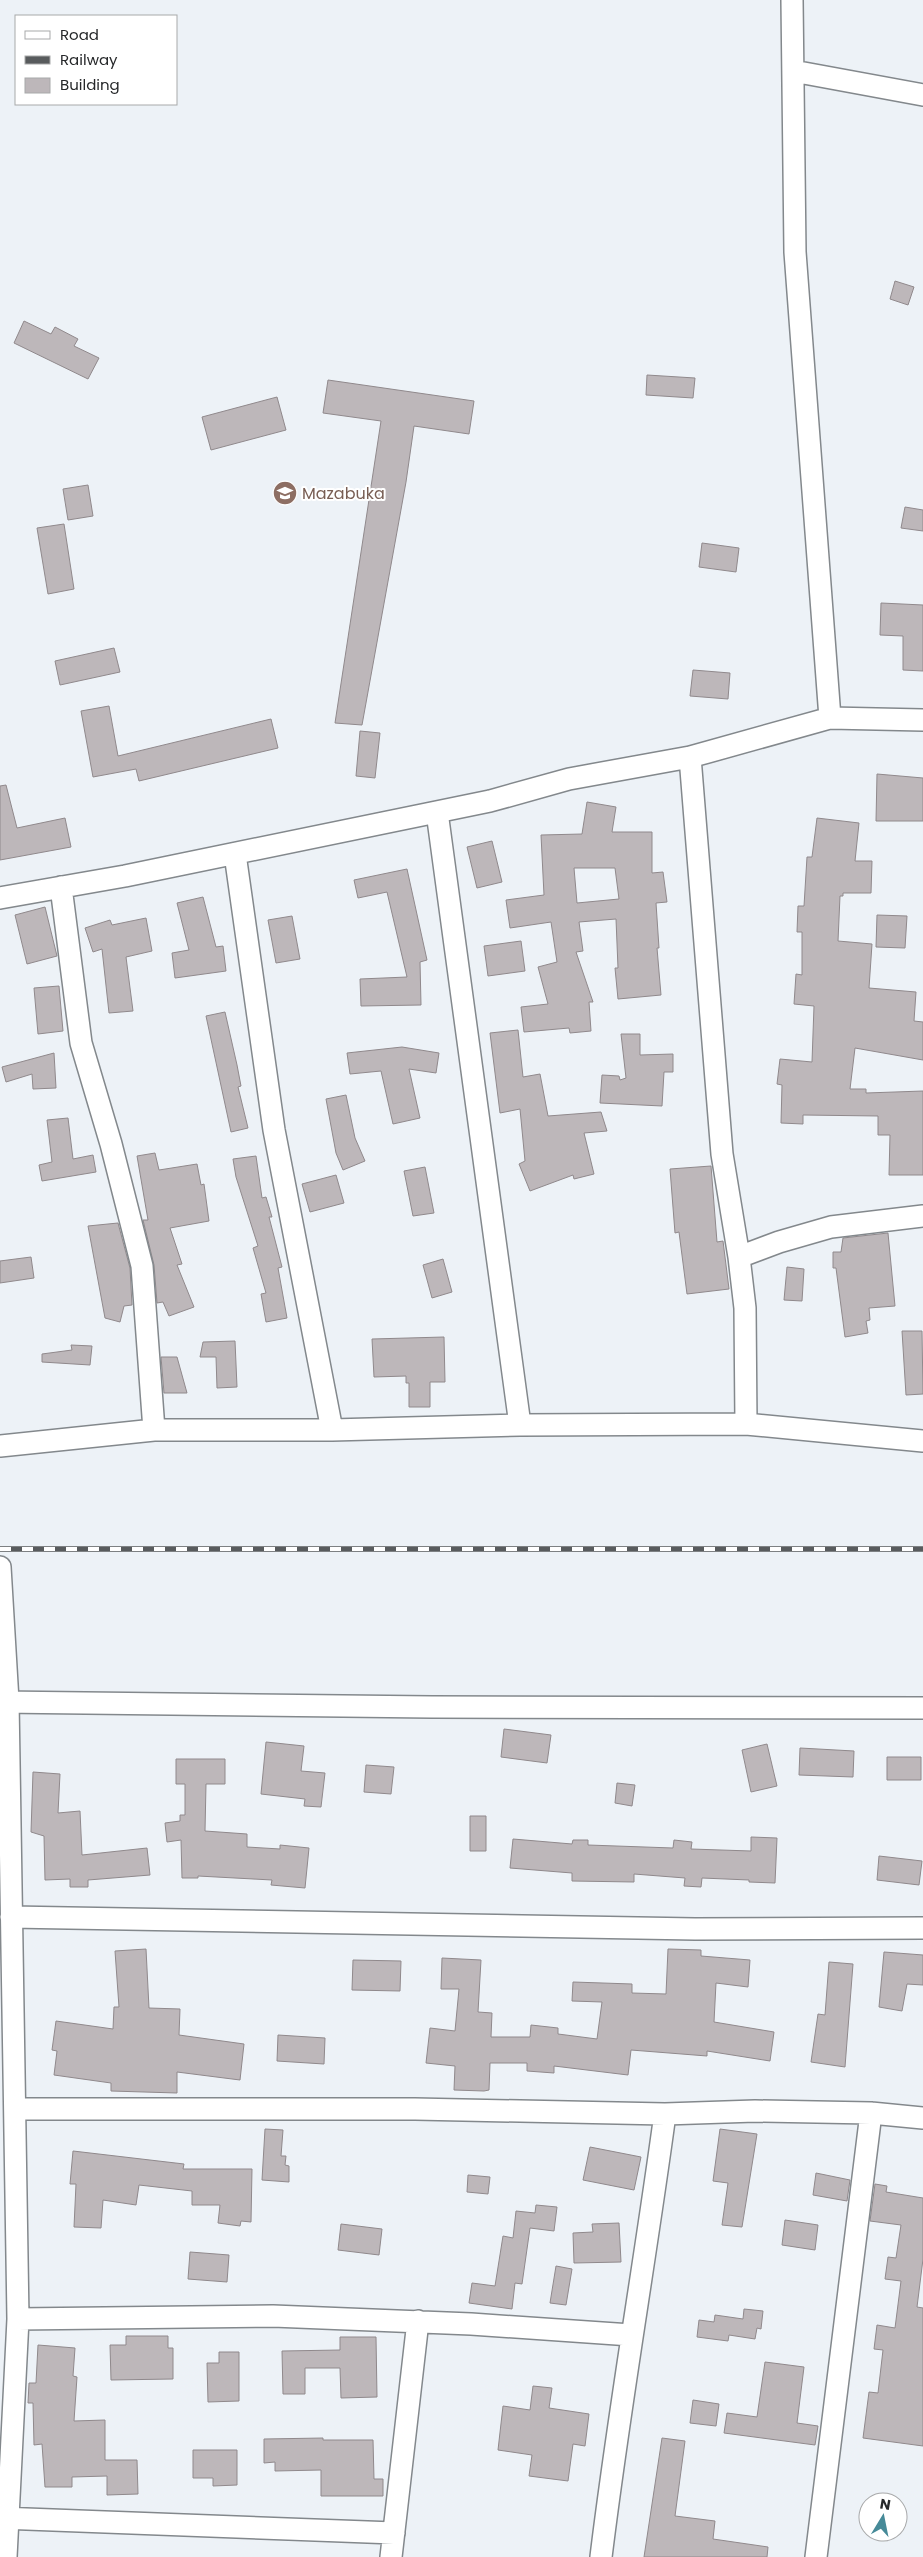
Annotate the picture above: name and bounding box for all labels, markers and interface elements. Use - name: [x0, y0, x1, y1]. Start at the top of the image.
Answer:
- legend: [15, 15, 178, 105]
- text: Road: [60, 24, 99, 45]
- text: Railway: [60, 49, 118, 70]
- text: Building: [60, 74, 120, 95]
- school or university icon: Mazabuka: [272, 480, 298, 506]
- place label: Mazabuka: [302, 482, 385, 505]
- north arrow: [858, 2492, 908, 2542]
- text: N: [878, 2493, 892, 2515]

